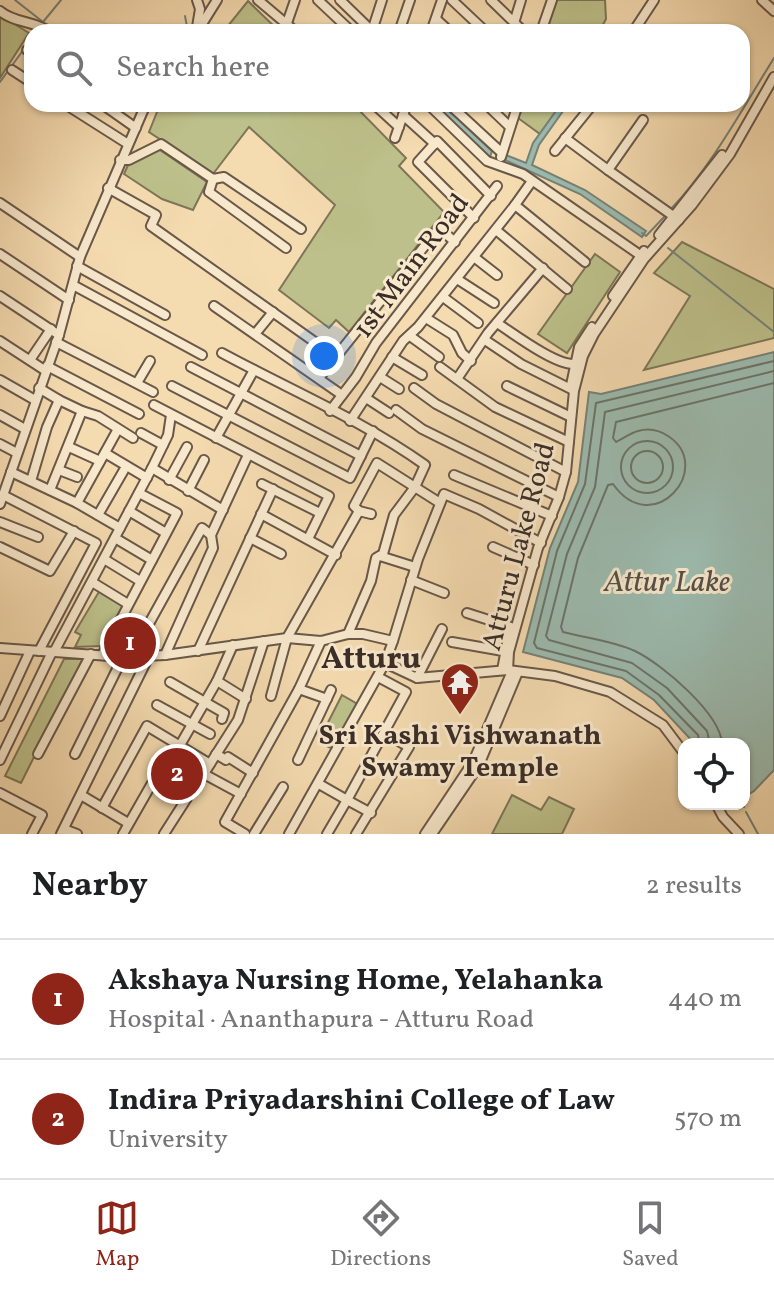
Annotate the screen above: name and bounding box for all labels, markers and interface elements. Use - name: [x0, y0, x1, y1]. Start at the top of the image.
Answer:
- search box: [24, 24, 750, 112]
- icon: search: [52, 46, 96, 90]
- text: Search here: [116, 47, 270, 89]
- street label: 1st Main Road: [345, 186, 479, 347]
- your location: [304, 336, 344, 376]
- street label: Atturu Lake Road: [473, 438, 566, 655]
- water label: Attur Lake: [603, 562, 730, 604]
- pin: 1: [104, 613, 156, 673]
- district label: Atturu: [321, 638, 421, 682]
- temple icon: Sri Kashi Vishwanath Swamy Temple: [439, 661, 481, 716]
- place label: Sri Kashi Vishwanath Swamy Temple: [318, 717, 602, 788]
- map controls: [678, 738, 750, 810]
- button: locate: [678, 738, 750, 810]
- pin: 2: [151, 744, 203, 804]
- text: Nearby: [32, 863, 148, 910]
- text: 2 results: [646, 868, 742, 904]
- text: Akshaya Nursing Home, Yelahanka: [108, 960, 603, 1002]
- text: 1: [53, 981, 63, 1017]
- text: 440 m: [668, 981, 742, 1017]
- text: Hospital · Ananthapura - Atturu Road: [108, 1002, 534, 1038]
- text: Indira Priyadarshini College of Law: [108, 1080, 615, 1122]
- text: 2: [51, 1101, 65, 1137]
- text: 570 m: [674, 1101, 742, 1137]
- text: University: [108, 1122, 228, 1158]
- tab: Map: [95, 1196, 139, 1275]
- tab: Directions: [330, 1196, 431, 1275]
- tab: Saved: [622, 1196, 679, 1275]

